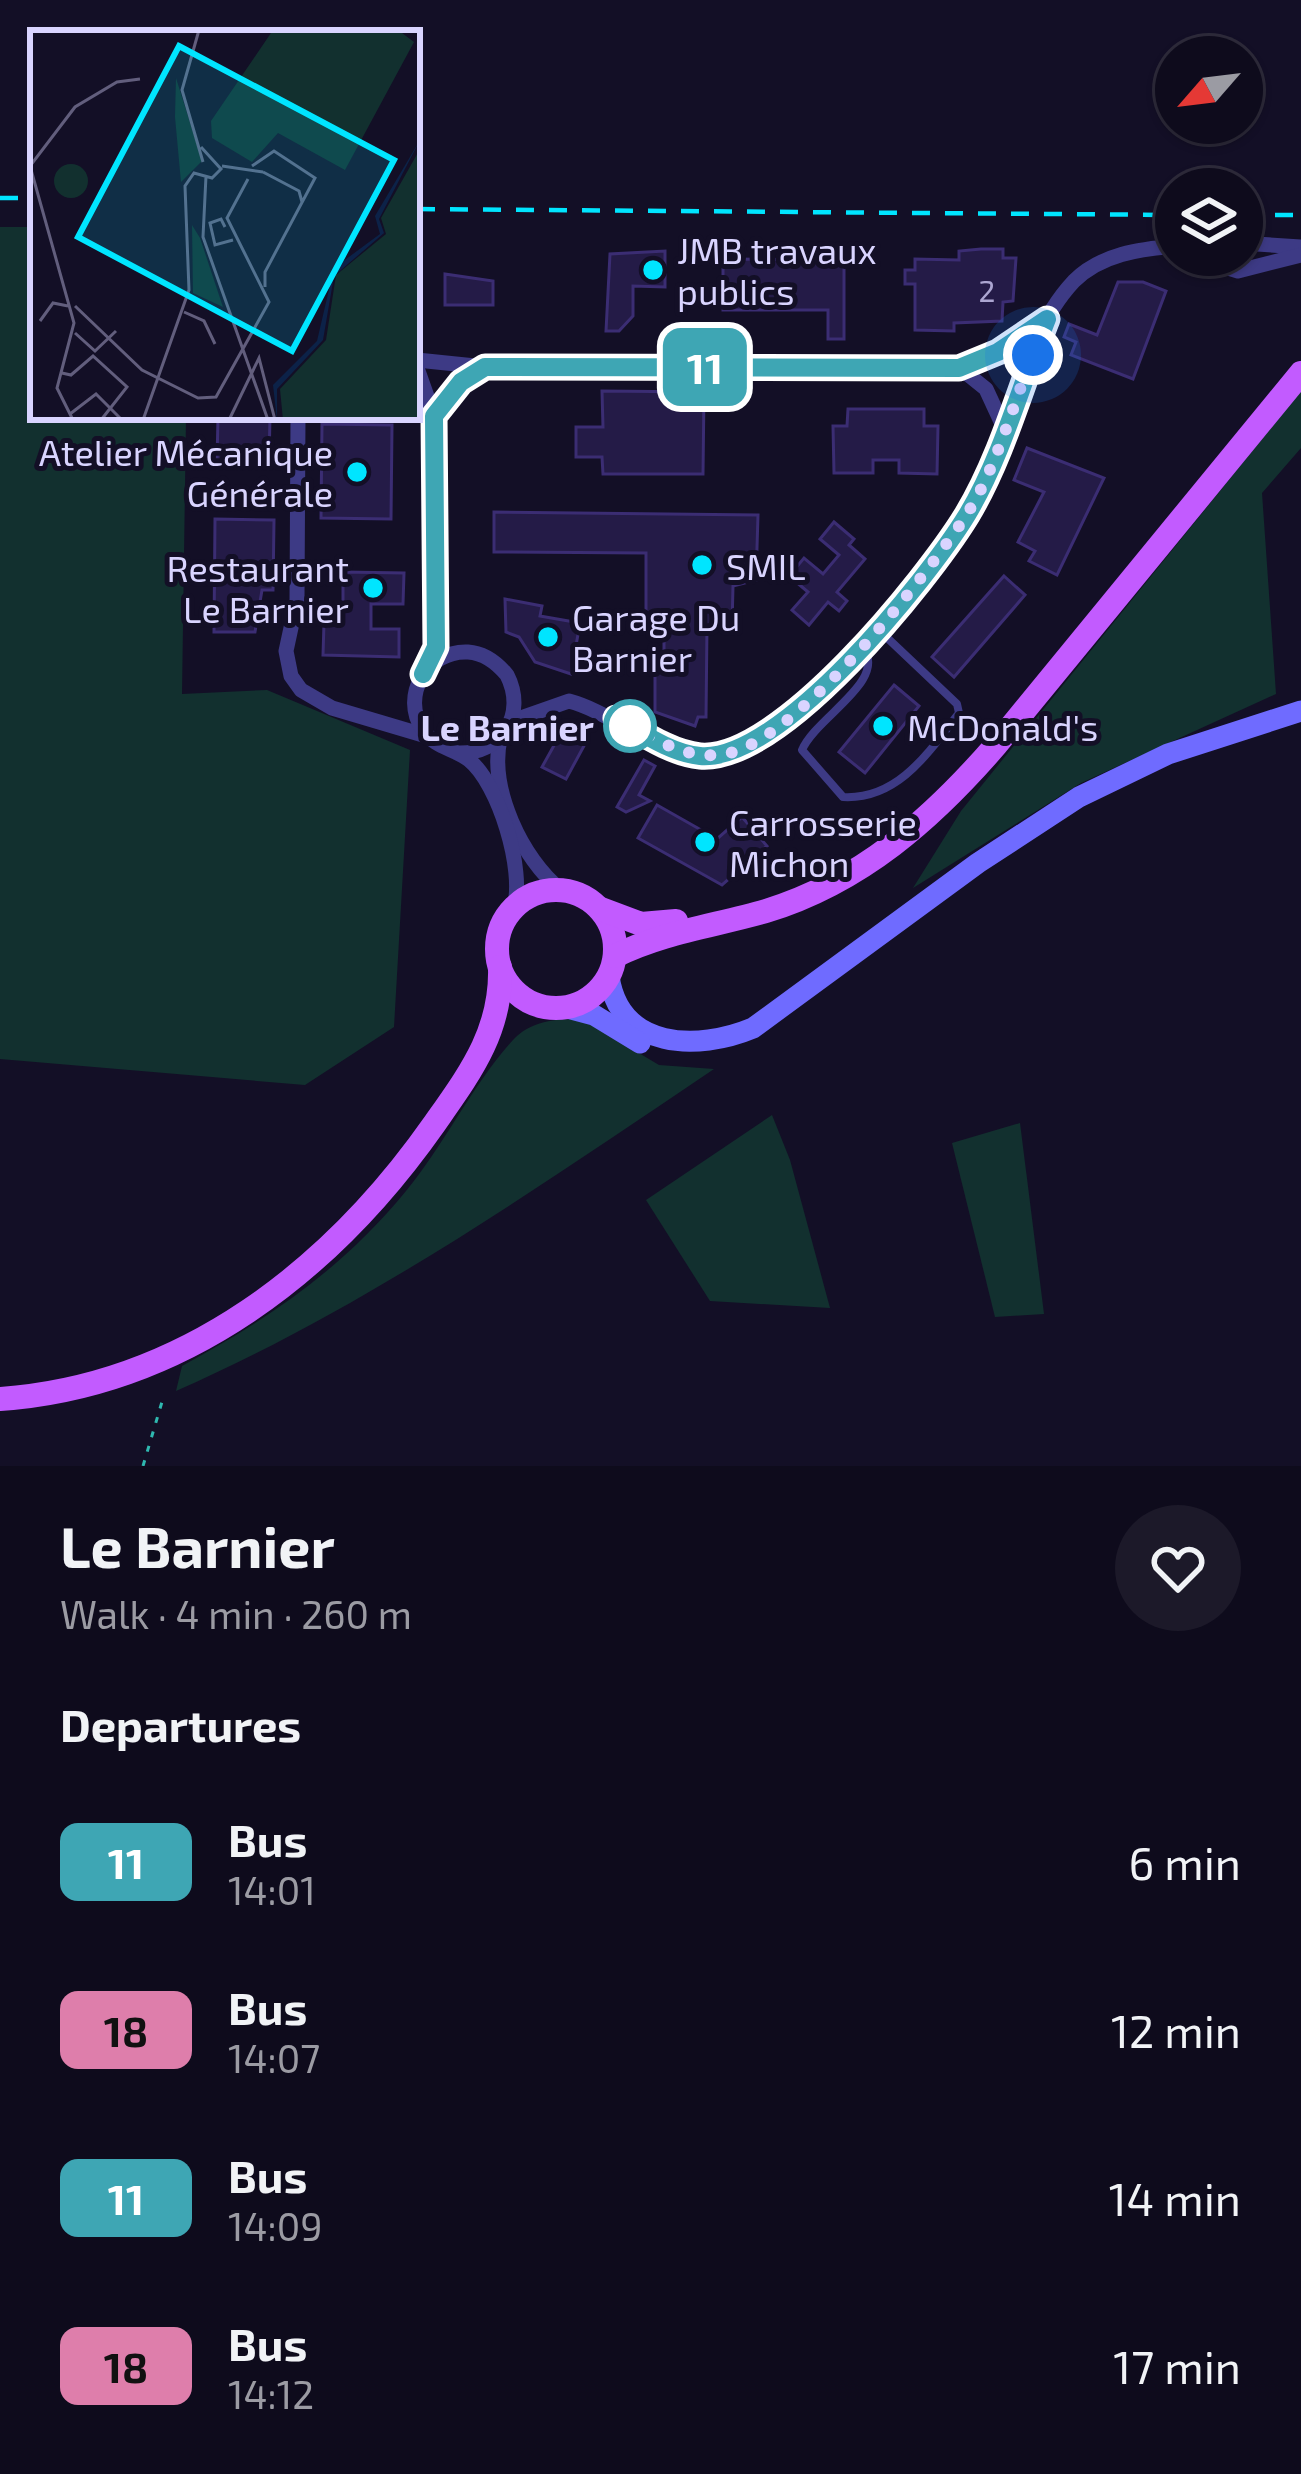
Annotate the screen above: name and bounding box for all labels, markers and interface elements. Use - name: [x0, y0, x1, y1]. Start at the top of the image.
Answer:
- inset map: [30, 30, 420, 420]
- north arrow: [1155, 36, 1263, 144]
- map controls: [1155, 36, 1263, 276]
- button: layers: [1155, 168, 1263, 276]
- place label: JMB travaux publics: [677, 228, 877, 312]
- marker: JMB travaux publics: [640, 257, 666, 283]
- house number: 2: [979, 272, 995, 308]
- your location: [1003, 325, 1063, 385]
- line badge: 11: [651, 328, 759, 406]
- text: 11: [687, 342, 723, 392]
- place label: Atelier Mécanique Générale: [39, 430, 333, 514]
- marker: Atelier Mécanique Générale: [344, 459, 370, 485]
- place label: SMIL: [726, 544, 806, 587]
- place label: Restaurant Le Barnier: [166, 546, 349, 630]
- marker: SMIL: [689, 552, 715, 578]
- marker: Restaurant Le Barnier: [360, 575, 386, 601]
- place label: Garage Du Barnier: [572, 595, 740, 679]
- marker: Garage Du Barnier: [535, 624, 561, 650]
- marker: Le Barnier: [605, 701, 655, 751]
- place label: Le Barnier: [420, 705, 595, 748]
- place label: McDonald's: [907, 705, 1098, 748]
- marker: McDonald's: [870, 713, 896, 739]
- place label: Carrosserie Michon: [729, 800, 917, 884]
- marker: Carrosserie Michon: [692, 829, 718, 855]
- button: heart: [1115, 1505, 1241, 1631]
- text: Le Barnier: [60, 1511, 335, 1579]
- text: Walk · 4 min · 260 m: [60, 1590, 412, 1637]
- text: Departures: [60, 1697, 301, 1751]
- text: Bus: [228, 1812, 307, 1866]
- text: 6 min: [1128, 1835, 1241, 1889]
- text: 11: [108, 1837, 144, 1887]
- text: 14:01: [228, 1866, 316, 1913]
- text: Bus: [228, 1980, 307, 2034]
- text: 12 min: [1111, 2003, 1241, 2057]
- text: 18: [104, 2005, 148, 2055]
- text: 14:07: [228, 2034, 320, 2081]
- text: Bus: [228, 2148, 307, 2202]
- text: 14 min: [1109, 2171, 1241, 2225]
- text: 11: [108, 2173, 144, 2223]
- text: 14:09: [228, 2202, 323, 2249]
- text: Bus: [228, 2316, 307, 2370]
- text: 17 min: [1113, 2339, 1241, 2393]
- text: 18: [104, 2341, 148, 2391]
- text: 14:12: [228, 2370, 314, 2417]

